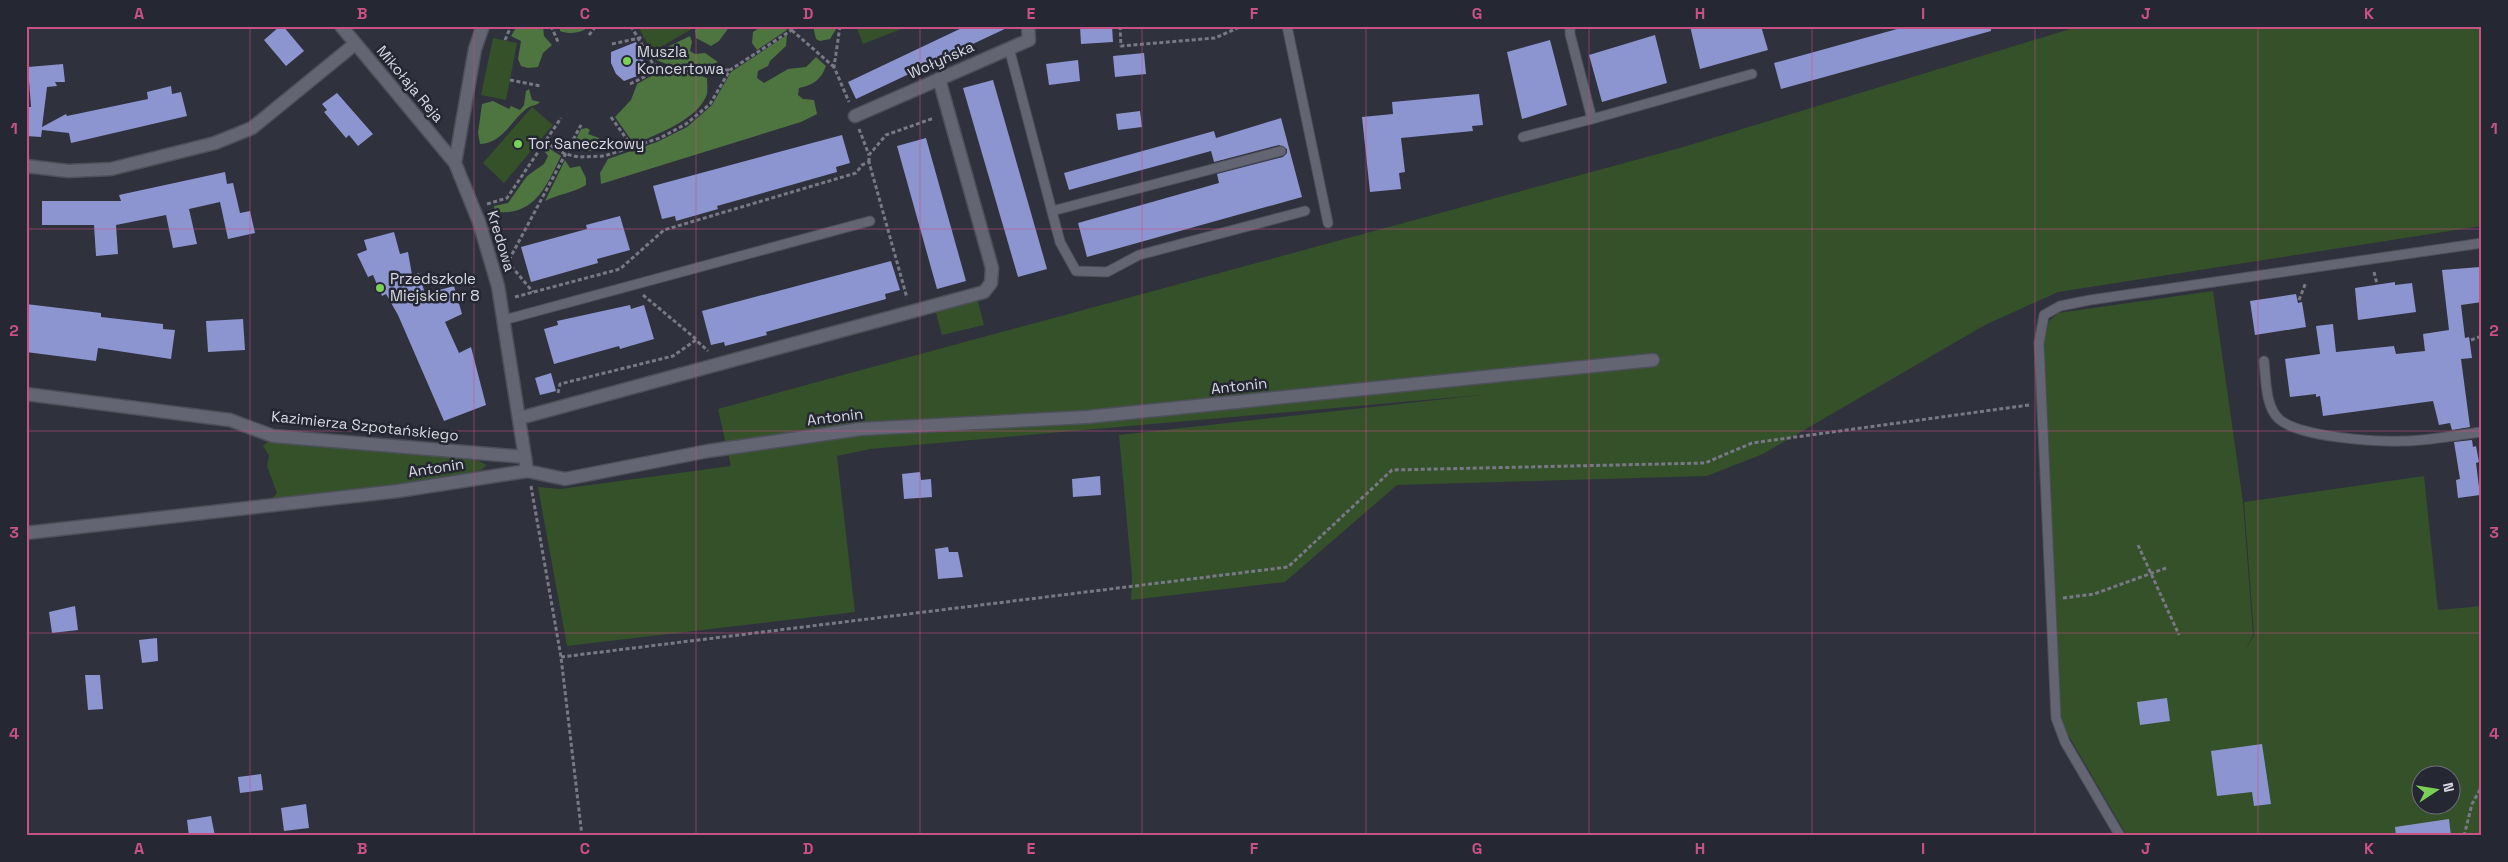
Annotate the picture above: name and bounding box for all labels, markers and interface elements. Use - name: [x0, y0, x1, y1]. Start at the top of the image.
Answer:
- text: A: [134, 3, 144, 24]
- text: B: [357, 3, 367, 24]
- text: C: [580, 3, 590, 24]
- text: D: [803, 3, 813, 24]
- text: E: [1027, 3, 1036, 24]
- text: F: [1250, 3, 1259, 24]
- text: G: [1472, 3, 1482, 24]
- text: H: [1695, 3, 1705, 24]
- text: I: [1921, 3, 1925, 24]
- text: J: [2141, 3, 2151, 24]
- text: K: [2364, 3, 2374, 24]
- street label: Wołyńska: [905, 36, 977, 83]
- street label: Mikołaja Reja: [373, 41, 448, 126]
- place label: Muszla Koncertowa: [637, 42, 724, 78]
- marker: Muszla Koncertowa: [621, 55, 633, 67]
- text: 1: [10, 118, 18, 139]
- text: 1: [2490, 118, 2498, 139]
- place label: Tor Saneczkowy: [528, 134, 645, 153]
- marker: Tor Saneczkowy: [512, 138, 524, 150]
- street label: Kredowa: [483, 208, 520, 274]
- place label: Przedszkole Miejskie nr 8: [390, 269, 480, 305]
- marker: Przedszkole Miejskie nr 8: [374, 282, 386, 294]
- text: 2: [9, 320, 19, 341]
- text: 2: [2489, 320, 2499, 341]
- street label: Antonin: [1210, 373, 1268, 398]
- street label: Antonin: [806, 404, 864, 429]
- street label: Kazimierza Szpotańskiego: [270, 406, 460, 445]
- street label: Antonin: [407, 454, 465, 481]
- text: 3: [9, 522, 19, 543]
- text: 3: [2489, 522, 2499, 543]
- text: 4: [9, 723, 19, 744]
- text: 4: [2489, 723, 2499, 744]
- north arrow: [2410, 764, 2460, 814]
- text: N: [2439, 781, 2458, 794]
- text: A: [134, 838, 144, 859]
- text: B: [357, 838, 367, 859]
- text: C: [580, 838, 590, 859]
- text: D: [803, 838, 813, 859]
- text: E: [1027, 838, 1036, 859]
- text: F: [1250, 838, 1259, 859]
- text: G: [1472, 838, 1482, 859]
- text: H: [1695, 838, 1705, 859]
- text: I: [1921, 838, 1925, 859]
- text: J: [2141, 838, 2151, 859]
- text: K: [2364, 838, 2374, 859]

